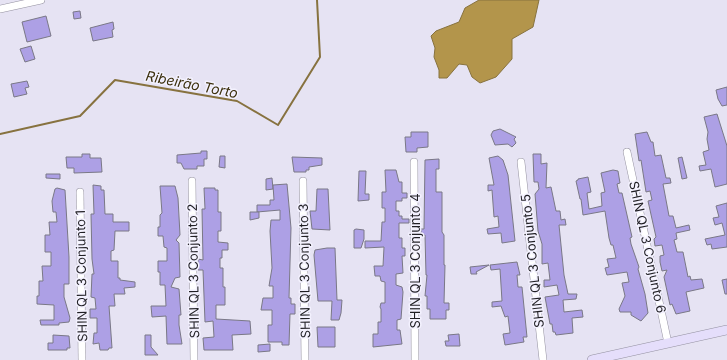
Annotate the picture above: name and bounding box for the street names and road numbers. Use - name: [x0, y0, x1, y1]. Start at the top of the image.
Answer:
- street label: SHIN QL 3 Conjunto 6: [626, 179, 670, 315]
- street label: SHIN QL 3 Conjunto 4: [407, 193, 423, 329]
- street label: SHIN QL 3 Conjunto 5: [517, 193, 547, 329]
- street label: SHIN QL 3 Conjunto 2: [184, 204, 202, 338]
- street label: SHIN QL 3 Conjunto 3: [295, 204, 313, 338]
- street label: SHIN QL 3 Conjunto 1: [72, 210, 90, 342]

